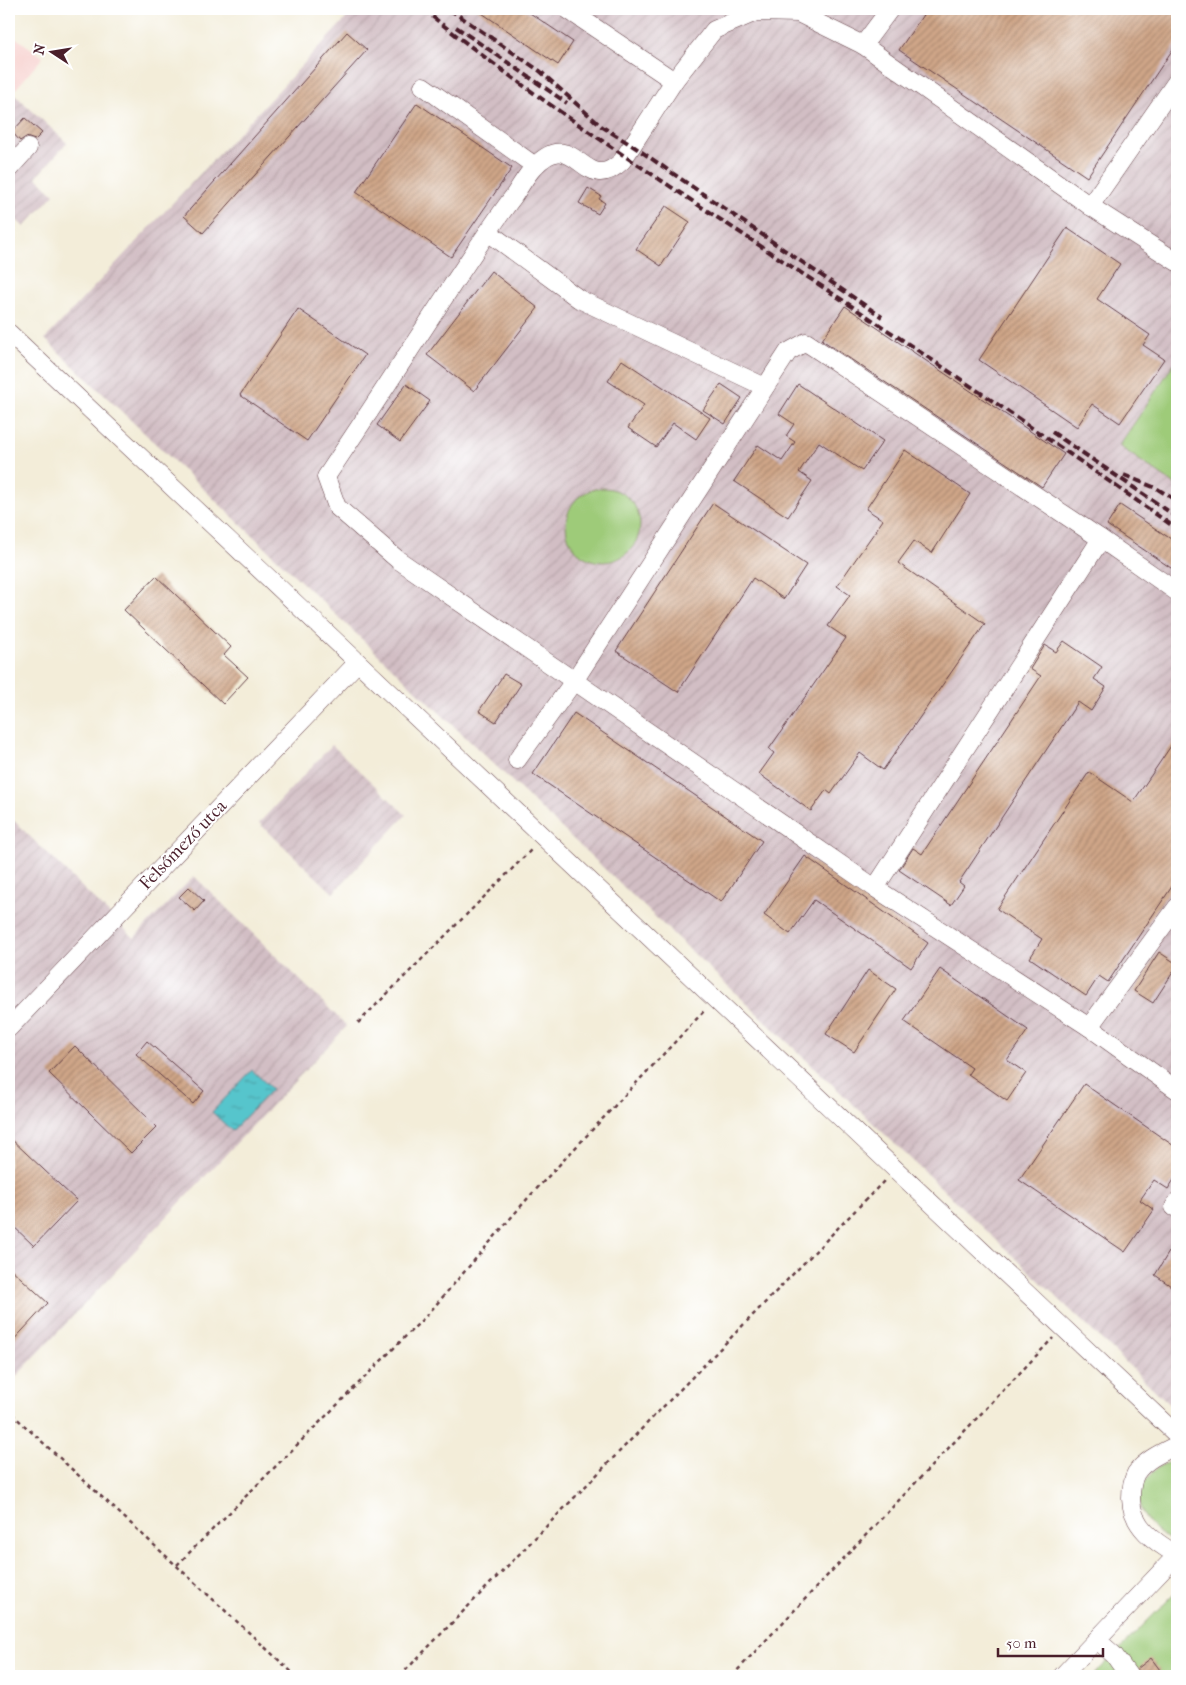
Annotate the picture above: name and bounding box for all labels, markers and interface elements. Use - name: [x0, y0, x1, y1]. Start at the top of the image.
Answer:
- north arrow: [28, 28, 78, 78]
- text: N: [30, 42, 49, 56]
- street label: Felsőmező utca: [135, 795, 232, 894]
- scale bar: [998, 1625, 1104, 1657]
- text: 50 m: [1006, 1634, 1037, 1652]

